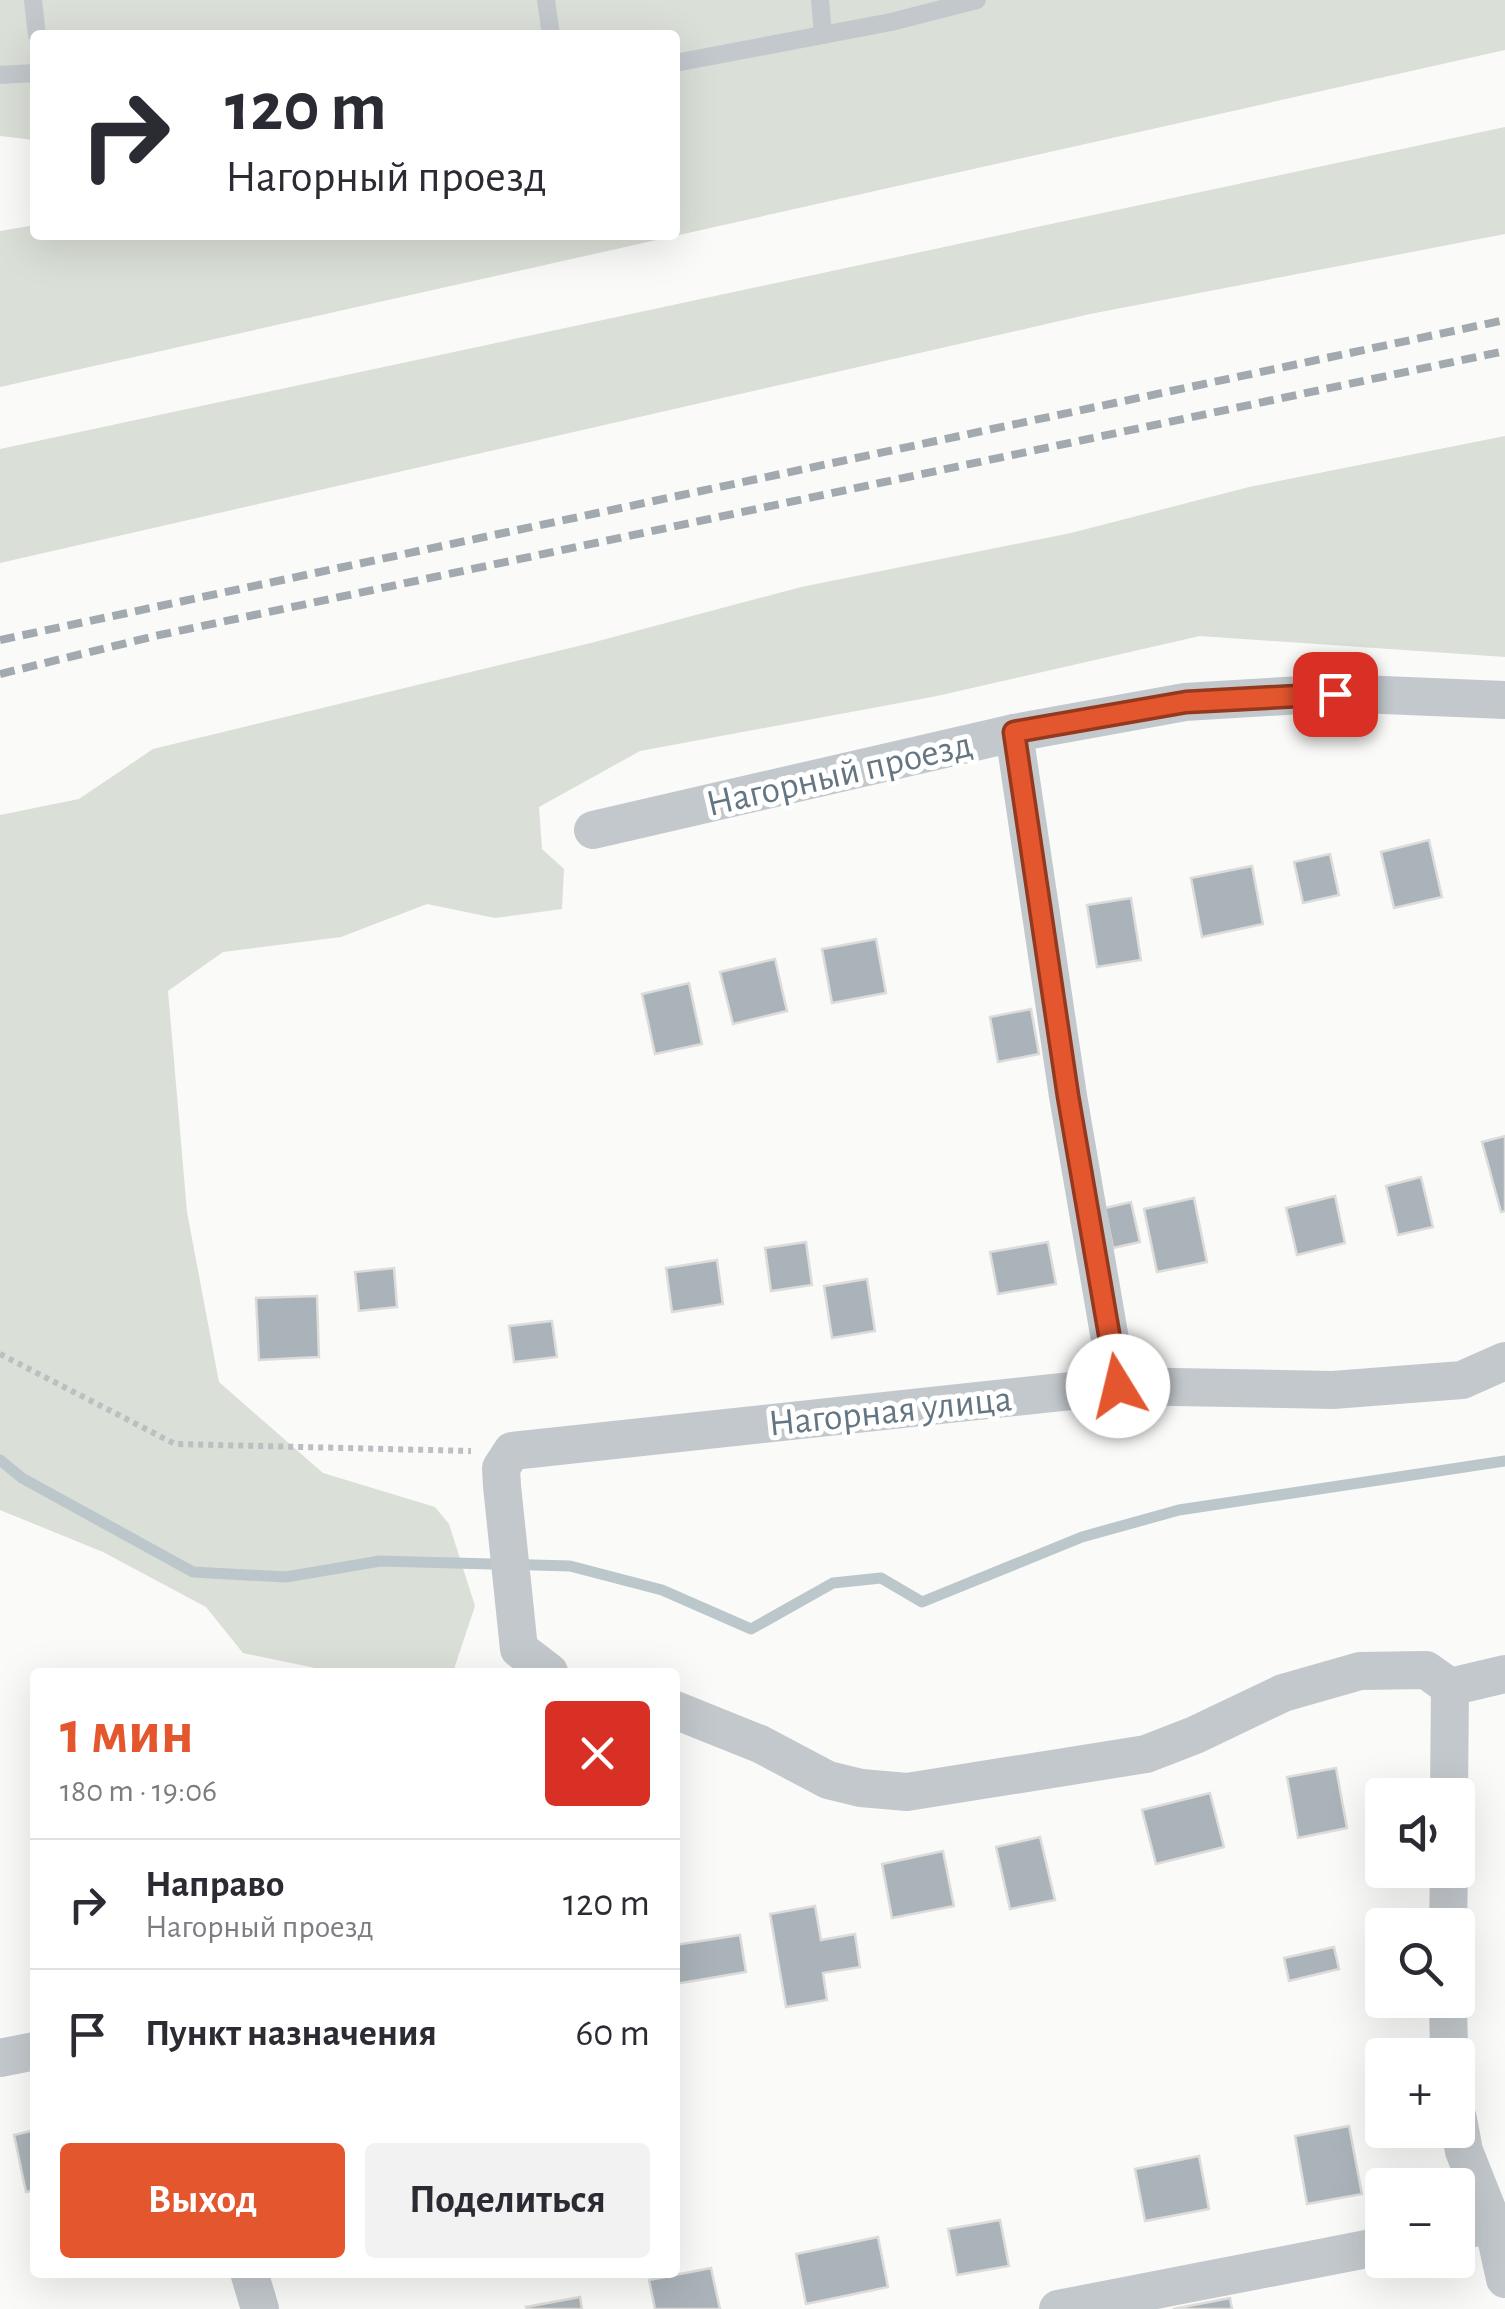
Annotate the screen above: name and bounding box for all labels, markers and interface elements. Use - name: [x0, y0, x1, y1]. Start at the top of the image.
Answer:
- icon: right: [60, 70, 190, 200]
- text: 120 m: [225, 73, 387, 143]
- text: Нагорный проезд: [225, 155, 547, 200]
- pin: [1293, 652, 1378, 737]
- icon: arrive: [1308, 667, 1363, 722]
- street label: Нагорный проезд: [703, 726, 976, 824]
- position arrow: [1066, 1334, 1170, 1438]
- street label: Нагорная улица: [767, 1380, 1014, 1444]
- button: close: [545, 1701, 650, 1806]
- text: 1 мин: [60, 1704, 194, 1764]
- text: 180 m · 19:06: [60, 1775, 217, 1807]
- map controls: [1365, 1778, 1475, 2278]
- button: sound: [1365, 1778, 1475, 1888]
- text: Направо: [145, 1866, 284, 1904]
- icon: right: [60, 1877, 115, 1932]
- text: 120 m: [563, 1885, 650, 1923]
- button: search: [1365, 1908, 1475, 2018]
- text: Нагорный проезд: [145, 1911, 374, 1943]
- icon: arrive: [60, 2007, 115, 2062]
- text: Пункт назначения: [145, 2015, 437, 2053]
- text: 60 m: [575, 2015, 650, 2053]
- button: +: [1365, 2038, 1475, 2148]
- button: Выход: [60, 2143, 345, 2258]
- button: Поделиться: [365, 2143, 650, 2258]
- button: −: [1365, 2168, 1475, 2278]

